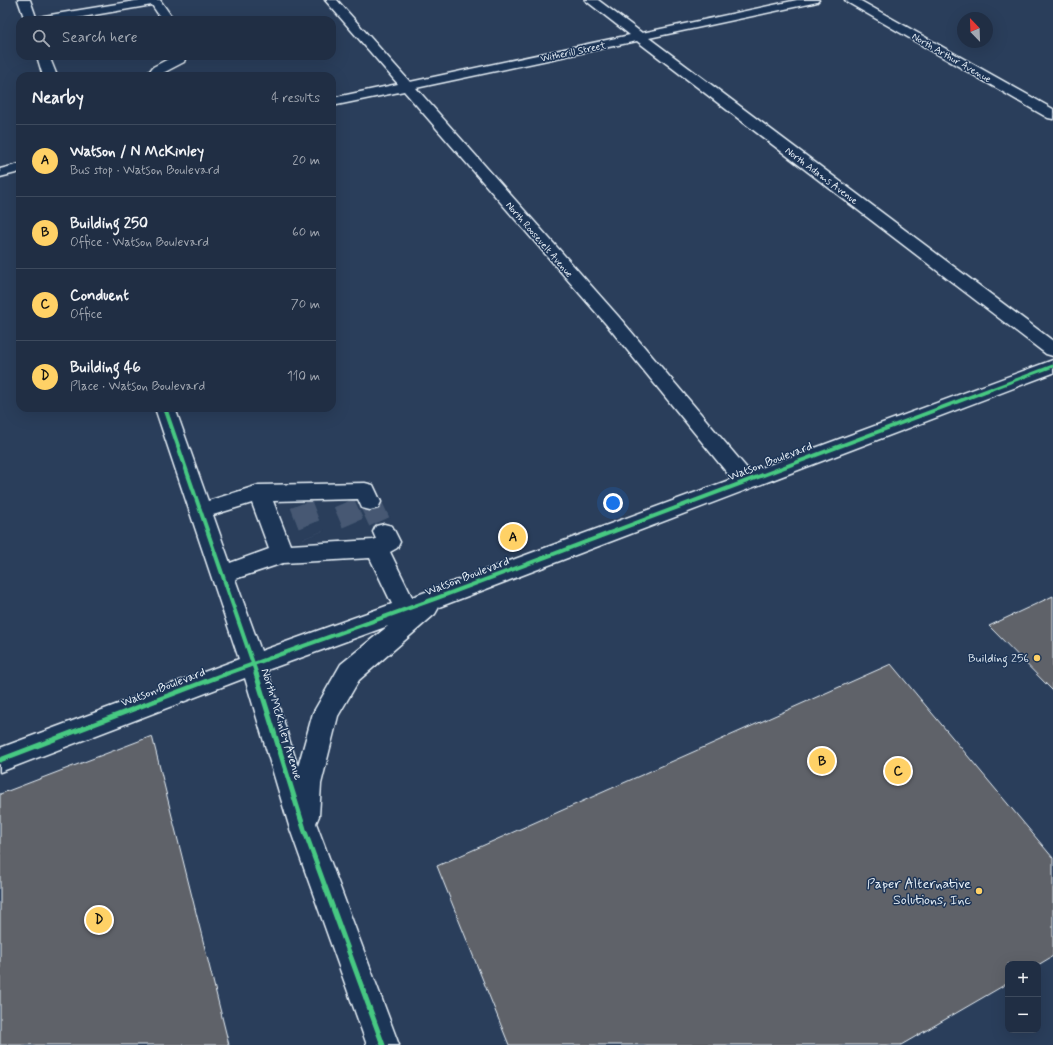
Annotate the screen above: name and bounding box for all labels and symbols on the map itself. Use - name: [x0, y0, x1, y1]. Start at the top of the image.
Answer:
- north arrow: [957, 12, 993, 48]
- street label: North Arthur Avenue: [909, 30, 994, 87]
- street label: Witherill Street: [539, 39, 607, 66]
- street label: North Adams Avenue: [782, 145, 860, 208]
- street label: North Roosevelt Avenue: [502, 199, 576, 281]
- street label: Watson Boulevard: [726, 438, 815, 485]
- your location: [603, 493, 623, 513]
- pin: A: [500, 522, 526, 552]
- street label: Watson Boulevard: [423, 553, 512, 600]
- place label: Building 256: [968, 651, 1029, 668]
- marker: Building 256: [1032, 653, 1042, 663]
- street label: Watson Boulevard: [119, 664, 208, 711]
- street label: North McKinley Avenue: [256, 667, 306, 782]
- pin: B: [809, 746, 835, 776]
- pin: C: [885, 756, 911, 786]
- place label: Paper Alternative Solutions, Inc: [867, 875, 972, 909]
- marker: Paper Alternative Solutions, Inc: [974, 886, 984, 896]
- pin: D: [86, 905, 112, 935]

